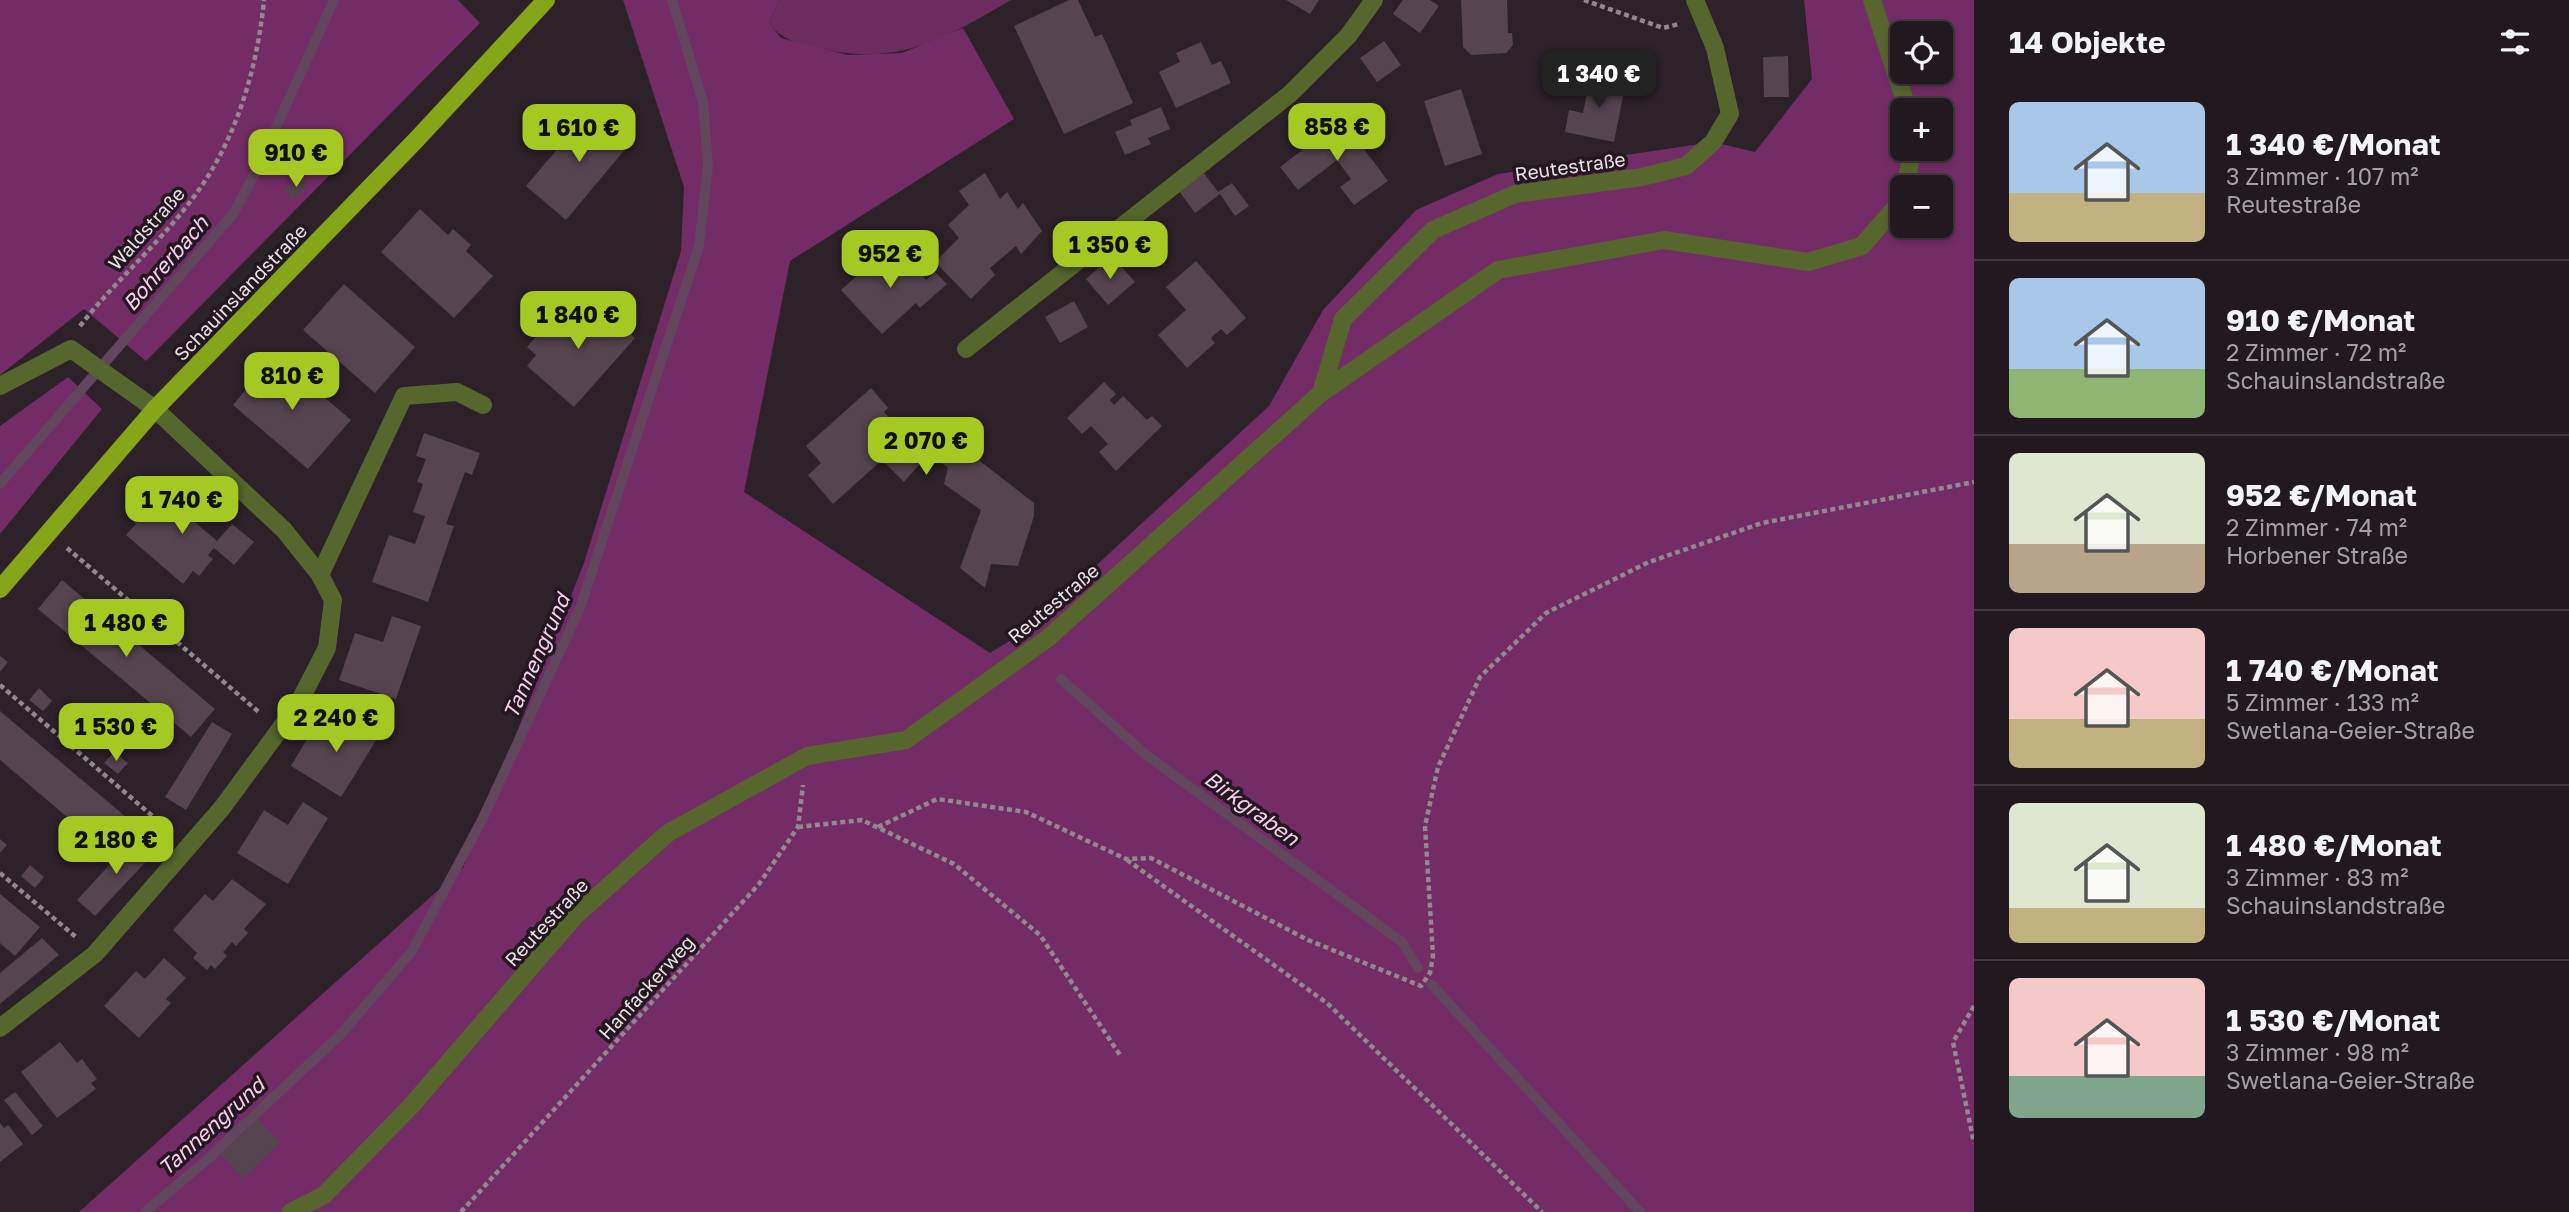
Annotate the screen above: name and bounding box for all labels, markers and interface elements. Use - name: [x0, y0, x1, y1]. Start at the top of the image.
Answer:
- map controls: [1890, 21, 1953, 238]
- button: locate: [1890, 21, 1953, 84]
- icon: filters: [2496, 23, 2534, 61]
- text: 14 Objekte: [2009, 24, 2166, 60]
- pin: 1 340 €: [1534, 50, 1664, 110]
- text: 1 340 €: [1558, 59, 1640, 87]
- button: +: [1890, 98, 1953, 161]
- pin: 1 610 €: [514, 104, 644, 164]
- pin: 858 €: [1288, 104, 1386, 163]
- text: 858 €: [1304, 112, 1370, 140]
- text: 1 610 €: [539, 113, 619, 141]
- text: 1 340 €/Monat: [2226, 126, 2441, 162]
- pin: 910 €: [247, 130, 345, 189]
- icon: home: [2065, 130, 2149, 214]
- text: 910 €: [264, 138, 328, 166]
- street label: Reutestraße: [1513, 147, 1627, 185]
- text: 3 Zimmer · 107 m²: [2226, 162, 2419, 190]
- button: −: [1890, 175, 1953, 238]
- street label: Waldstraße: [103, 182, 189, 274]
- text: Reutestraße: [2226, 190, 2361, 218]
- water label: Bohrerbach: [117, 209, 214, 316]
- street label: Schauinslandstraße: [169, 219, 311, 365]
- pin: 1 350 €: [1045, 222, 1175, 281]
- pin: 952 €: [841, 230, 939, 290]
- text: 1 350 €: [1069, 230, 1151, 258]
- text: 952 €: [858, 239, 922, 267]
- pin: 1 840 €: [513, 292, 643, 351]
- text: 1 840 €: [536, 300, 620, 328]
- text: 910 €/Monat: [2226, 302, 2415, 338]
- icon: home: [2065, 306, 2149, 390]
- text: 2 Zimmer · 72 m²: [2226, 338, 2406, 366]
- pin: 810 €: [243, 352, 341, 412]
- text: 810 €: [260, 361, 324, 389]
- text: Schauinslandstraße: [2226, 366, 2445, 394]
- pin: 2 070 €: [861, 418, 991, 477]
- text: 2 070 €: [884, 426, 968, 454]
- pin: 1 740 €: [117, 476, 247, 536]
- text: 952 €/Monat: [2226, 477, 2417, 513]
- icon: home: [2065, 481, 2149, 565]
- text: 1 740 €: [141, 485, 223, 513]
- text: 2 Zimmer · 74 m²: [2226, 513, 2407, 541]
- text: Horbener Straße: [2226, 541, 2408, 569]
- street label: Reutestraße: [1003, 558, 1103, 648]
- water label: Tannengrund: [497, 588, 576, 722]
- pin: 1 480 €: [61, 600, 191, 659]
- text: 1 480 €: [84, 608, 168, 636]
- text: 1 740 €/Monat: [2226, 652, 2439, 688]
- icon: home: [2065, 656, 2149, 740]
- text: 5 Zimmer · 133 m²: [2226, 688, 2419, 716]
- pin: 2 240 €: [271, 694, 401, 754]
- text: 2 240 €: [293, 703, 379, 731]
- pin: 1 530 €: [51, 704, 181, 763]
- text: 1 530 €: [75, 712, 157, 740]
- text: Swetlana-Geier-Straße: [2226, 716, 2475, 744]
- water label: Birkgraben: [1200, 765, 1305, 852]
- pin: 2 180 €: [51, 816, 181, 876]
- text: 2 180 €: [74, 825, 158, 853]
- text: 1 480 €/Monat: [2226, 827, 2442, 863]
- icon: home: [2065, 831, 2149, 915]
- text: 3 Zimmer · 83 m²: [2226, 863, 2408, 891]
- street label: Reutestraße: [500, 873, 592, 971]
- text: Schauinslandstraße: [2226, 891, 2445, 919]
- street label: Hanfackerweg: [593, 930, 699, 1044]
- text: 1 530 €/Monat: [2226, 1002, 2440, 1038]
- icon: home: [2065, 1006, 2149, 1090]
- text: 3 Zimmer · 98 m²: [2226, 1038, 2409, 1066]
- text: Swetlana-Geier-Straße: [2226, 1066, 2475, 1094]
- water label: Tannengrund: [153, 1070, 271, 1180]

